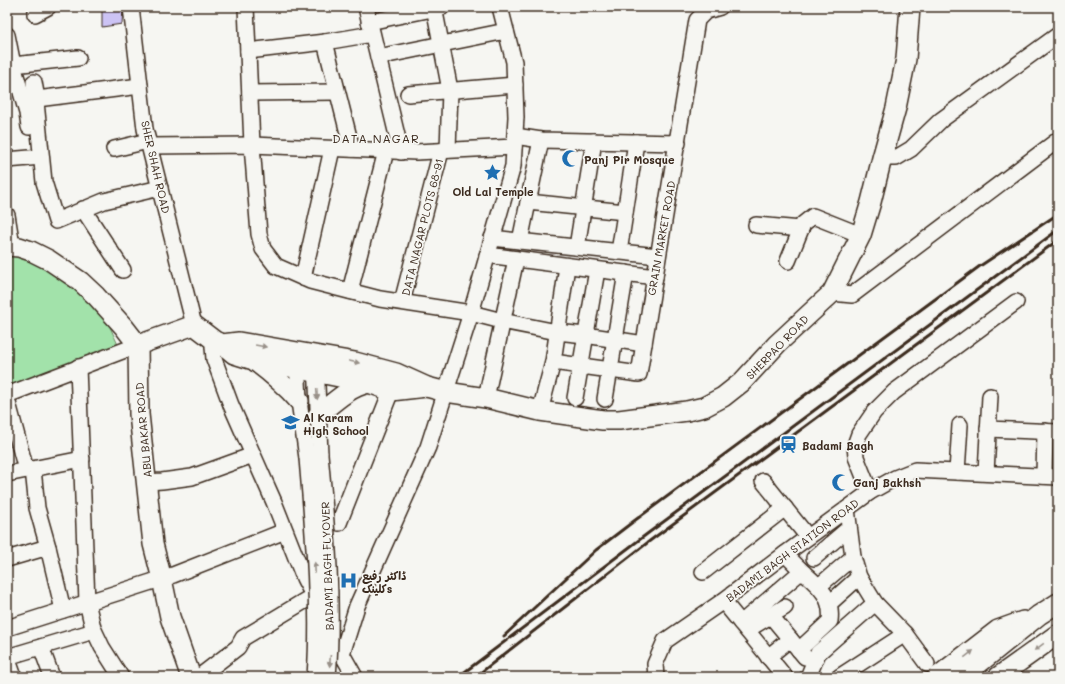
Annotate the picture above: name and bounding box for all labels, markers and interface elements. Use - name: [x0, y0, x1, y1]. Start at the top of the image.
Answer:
- street label: SHER SHAH ROAD: [138, 119, 174, 215]
- district label: DATA NAGAR: [332, 130, 420, 146]
- mosque icon: Panj Pir Mosque: [561, 149, 581, 169]
- place label: Panj Pir Mosque: [584, 152, 675, 167]
- street label: DATA NAGAR PLOTS 68-91: [398, 157, 446, 297]
- place icon: Old Lal Temple: [483, 163, 503, 183]
- street label: GRAIN MARKET ROAD: [644, 179, 678, 297]
- place label: Old Lal Temple: [452, 184, 534, 199]
- street label: SHERPAO ROAD: [742, 312, 812, 382]
- one-way arrow: [255, 343, 267, 349]
- one-way arrow: [348, 359, 360, 365]
- street label: ABU BAKAR ROAD: [131, 382, 155, 478]
- one-way arrow: [314, 388, 321, 400]
- place label: Al Karam High School: [303, 410, 369, 438]
- school or university icon: Al Karam High School: [280, 413, 300, 433]
- station icon: Badami Bagh: [779, 435, 799, 455]
- place label: Badami Bagh: [802, 438, 873, 453]
- mosque icon: Ganj Bakhsh: [830, 472, 850, 492]
- place label: Ganj Bakhsh: [853, 475, 921, 490]
- street label: BADAMI BAGH STATION ROAD: [722, 495, 862, 605]
- street label: BADAMI BAGH FLYOVER: [317, 501, 337, 631]
- one-way arrow: [312, 561, 318, 574]
- place label: ڈاکٹر رفیع کلینکs: [362, 568, 406, 596]
- hospital icon: ڈاکٹر رفیع کلینکs: [339, 571, 359, 591]
- one-way arrow: [1034, 643, 1044, 651]
- one-way arrow: [963, 649, 974, 658]
- one-way arrow: [326, 655, 333, 667]

